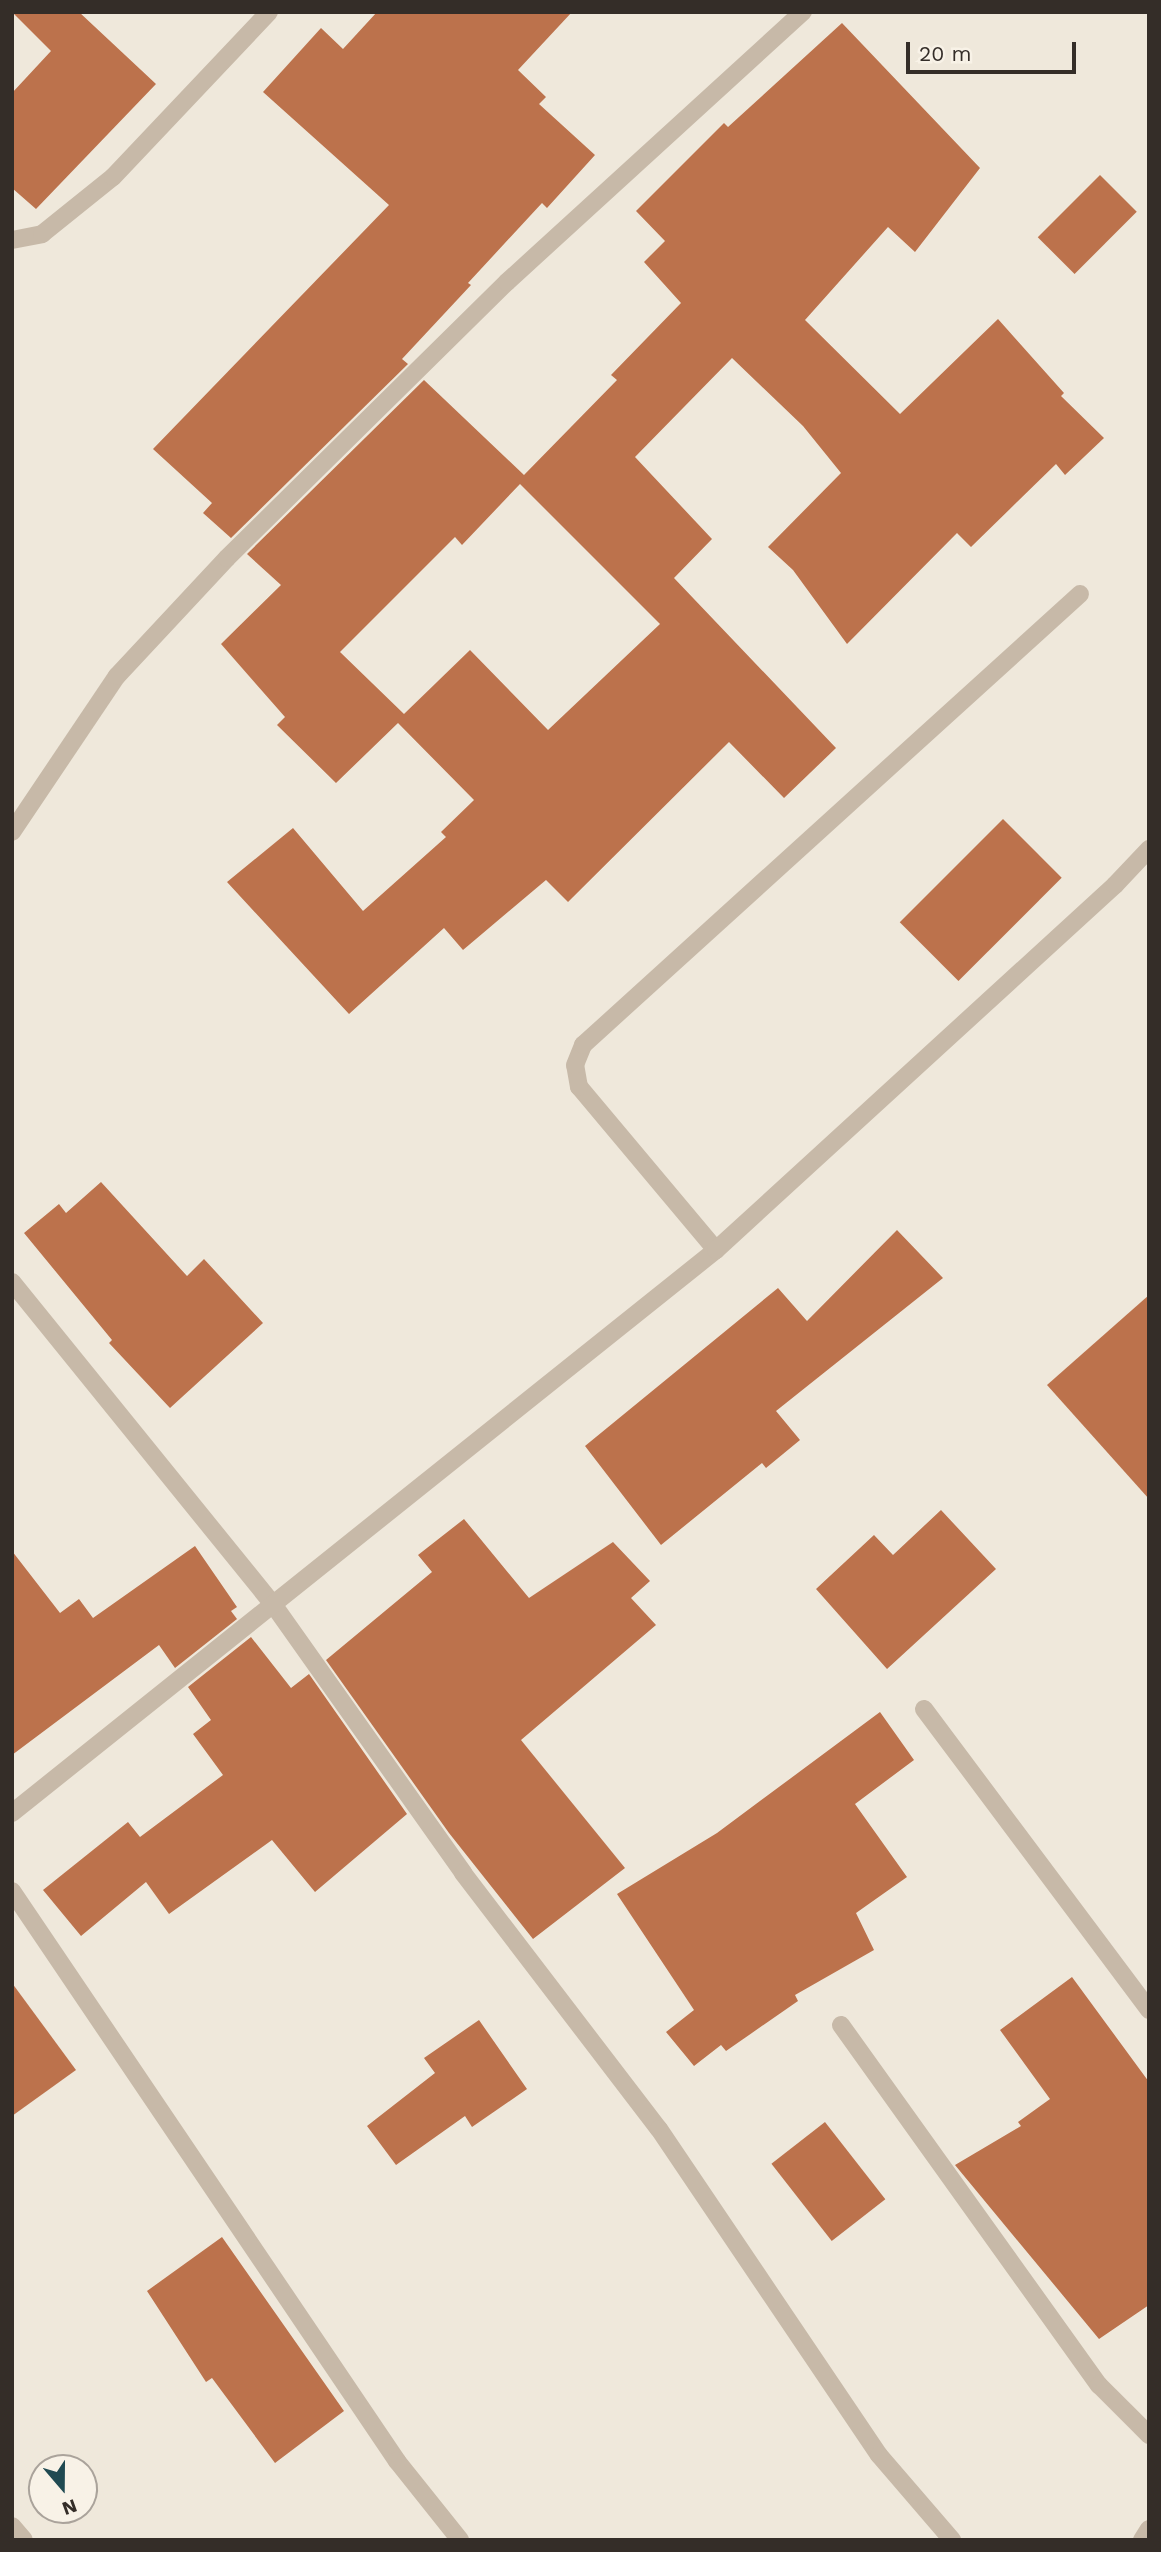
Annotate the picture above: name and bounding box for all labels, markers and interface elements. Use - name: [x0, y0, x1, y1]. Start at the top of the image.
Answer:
- scale bar: [909, 28, 1079, 72]
- text: 20 m: [919, 41, 971, 66]
- north arrow: [28, 2454, 98, 2524]
- text: N: [59, 2494, 80, 2521]

